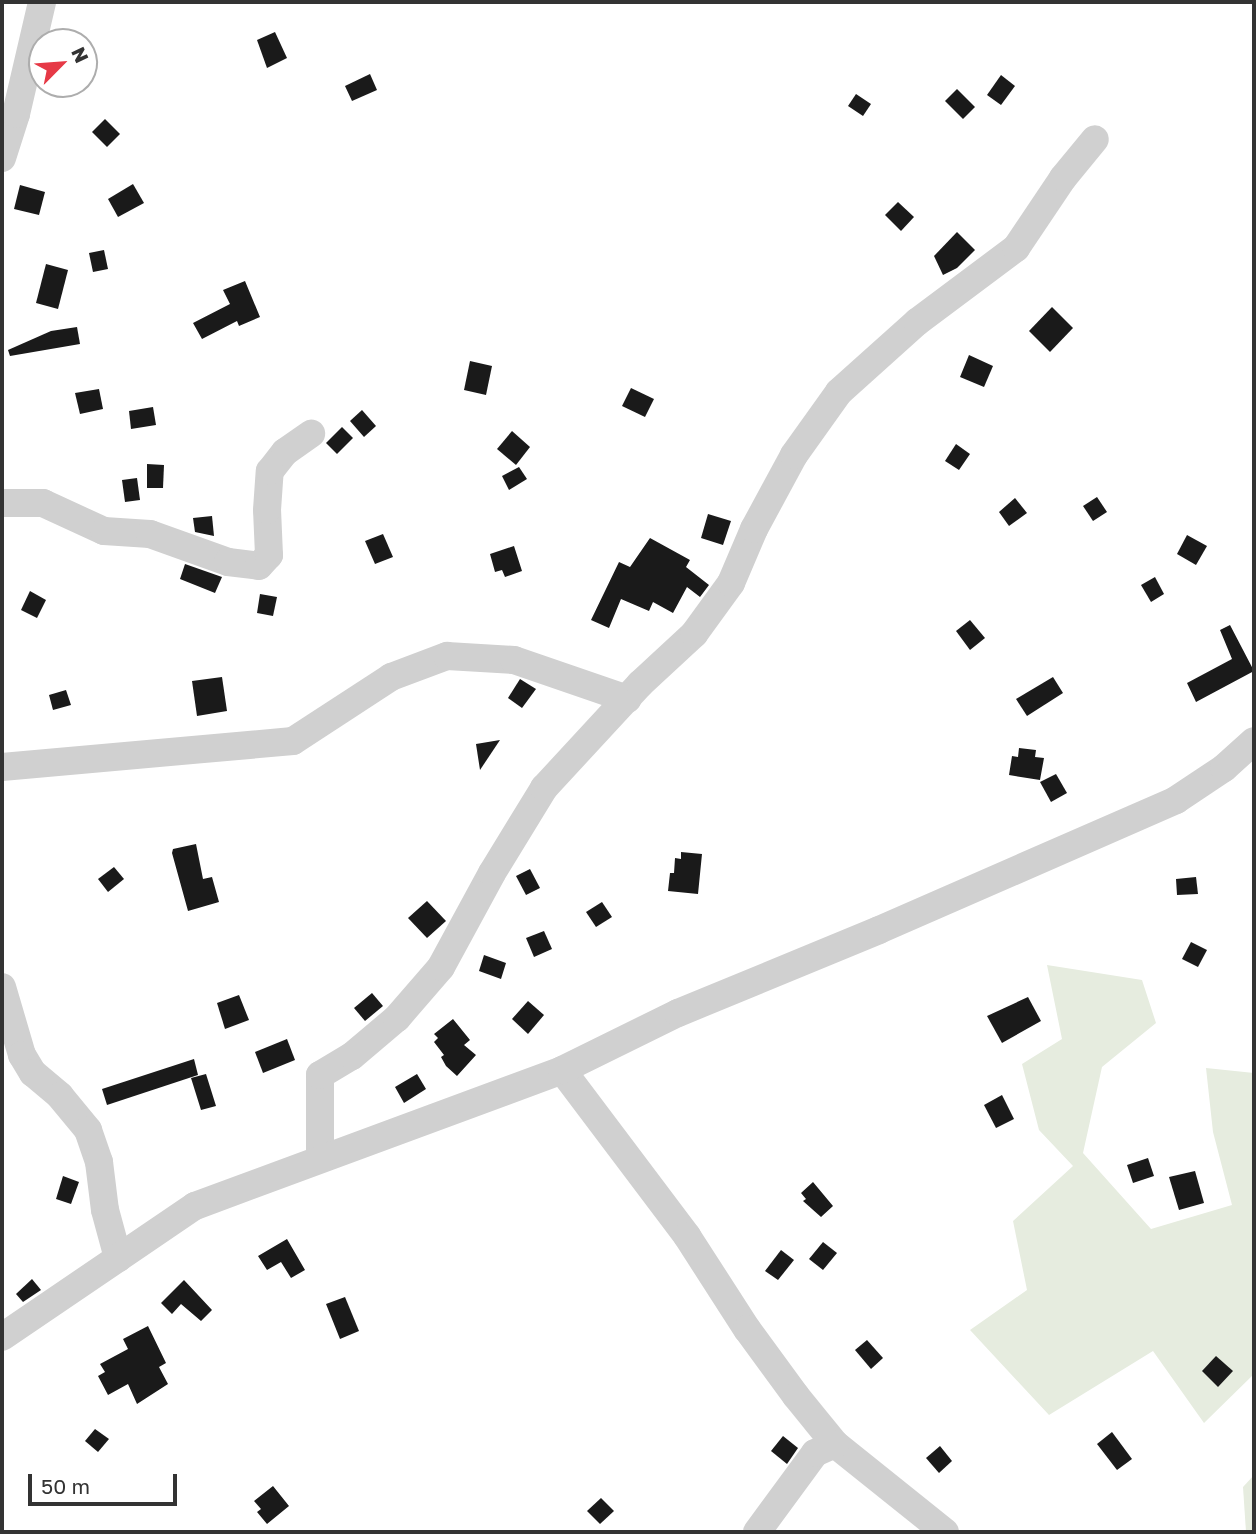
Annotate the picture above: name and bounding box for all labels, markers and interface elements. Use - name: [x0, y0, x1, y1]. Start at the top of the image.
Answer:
- north arrow: [28, 28, 98, 98]
- text: N: [67, 43, 94, 66]
- scale bar: [32, 1460, 180, 1504]
- text: 50 m: [41, 1473, 90, 1499]

